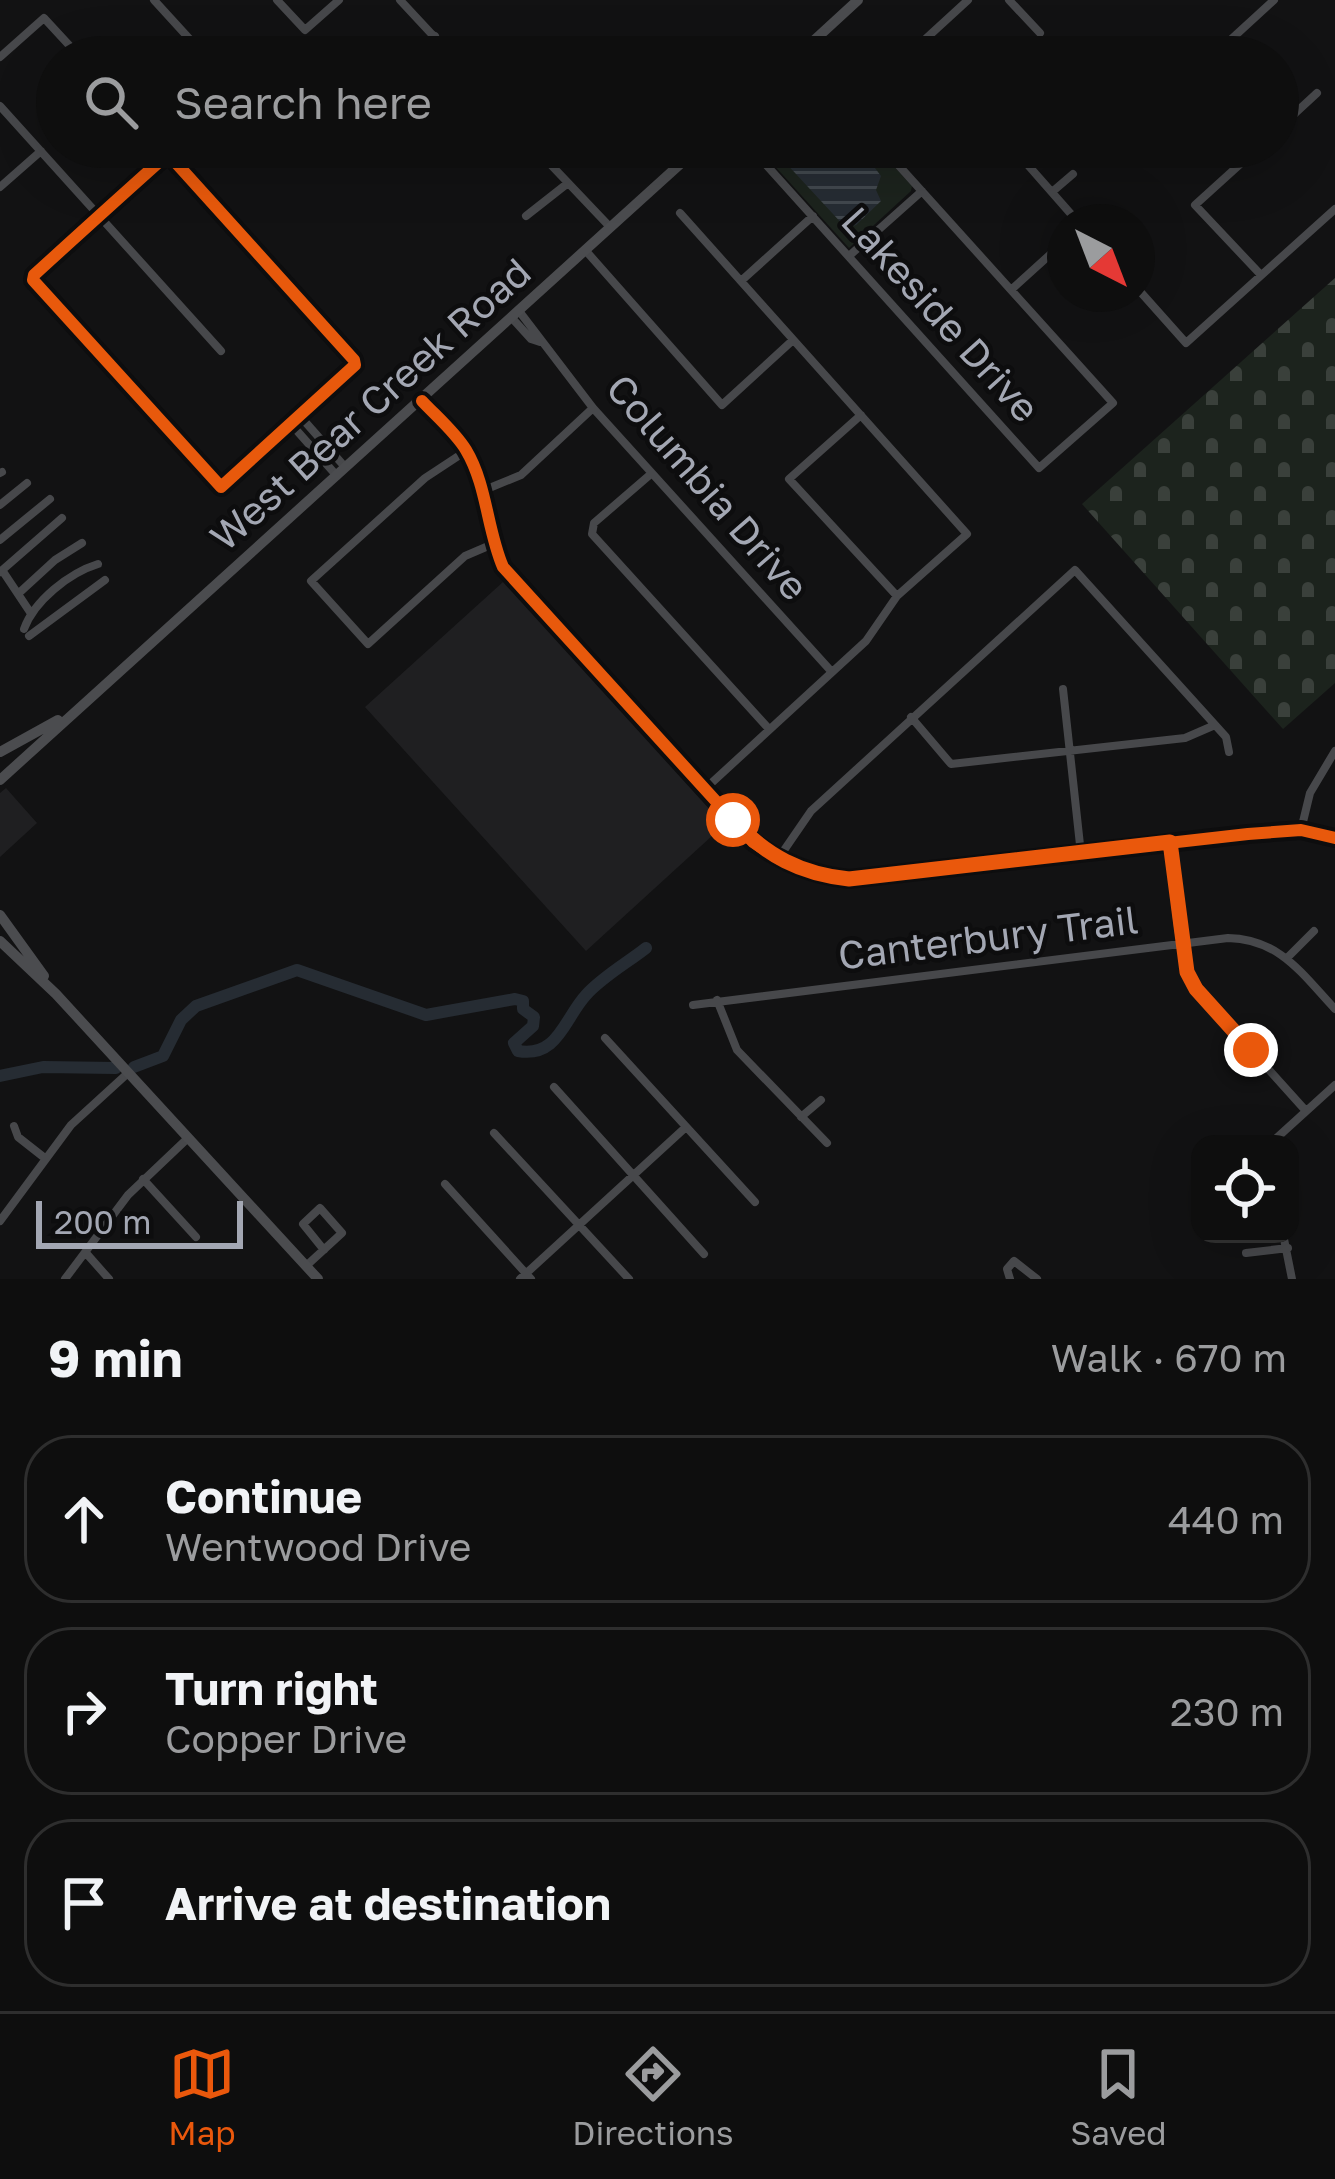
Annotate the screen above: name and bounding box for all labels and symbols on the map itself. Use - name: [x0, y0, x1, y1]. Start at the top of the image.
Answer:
- street label: Lakeside Drive: [832, 197, 1050, 431]
- north arrow: [1047, 204, 1155, 312]
- street label: West Bear Creek Road: [200, 248, 540, 560]
- street label: Columbia Drive: [597, 365, 819, 609]
- route start: [706, 793, 760, 847]
- street label: Canterbury Trail: [835, 895, 1141, 979]
- route end: [1224, 1023, 1278, 1077]
- scale bar: [36, 1195, 243, 1248]

